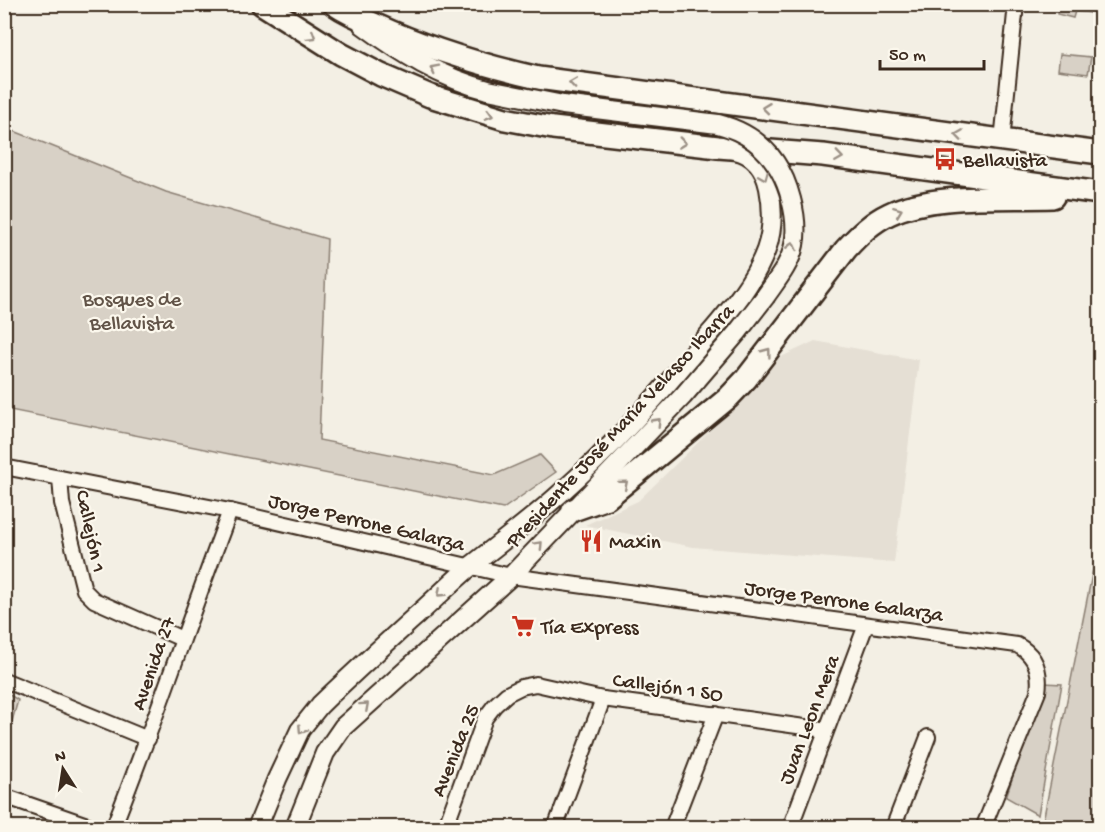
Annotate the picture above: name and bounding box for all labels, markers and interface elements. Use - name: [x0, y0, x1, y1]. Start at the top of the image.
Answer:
- one-way arrow: [306, 28, 316, 40]
- scale bar: [880, 33, 984, 71]
- text: 50 m: [889, 46, 926, 67]
- one-way arrow: [429, 65, 440, 77]
- one-way arrow: [568, 77, 577, 89]
- one-way arrow: [762, 102, 771, 114]
- one-way arrow: [483, 108, 494, 120]
- one-way arrow: [955, 130, 964, 142]
- one-way arrow: [677, 136, 686, 148]
- bus stop icon: Bellavista: [932, 146, 958, 172]
- one-way arrow: [835, 150, 844, 162]
- place label: Bellavista: [962, 150, 1049, 175]
- one-way arrow: [757, 169, 769, 180]
- one-way arrow: [891, 206, 902, 218]
- one-way arrow: [785, 241, 798, 251]
- park label: Bosques de Bellavista: [82, 289, 182, 338]
- street label: Presidente José Maria Velasco Ibarra: [501, 299, 742, 555]
- one-way arrow: [760, 348, 771, 359]
- one-way arrow: [650, 419, 661, 429]
- one-way arrow: [617, 480, 628, 491]
- street label: Callejón 1: [68, 488, 109, 575]
- street label: Jorge Perrone Galarza: [266, 490, 468, 559]
- restaurant icon: Maxin: [578, 528, 604, 554]
- place label: Maxin: [609, 532, 661, 557]
- one-way arrow: [532, 542, 543, 553]
- street label: Jorge Perrone Galarza: [742, 577, 946, 630]
- one-way arrow: [437, 586, 448, 597]
- street label: Avenida 27: [128, 613, 183, 714]
- supermarket icon: Tía Express: [510, 613, 536, 639]
- place label: Tía Express: [540, 617, 640, 642]
- street label: Juan Leon Mera: [775, 651, 848, 788]
- street label: Callejón 1 SO: [611, 669, 725, 710]
- one-way arrow: [358, 702, 369, 713]
- street label: Avenida 25: [427, 702, 487, 801]
- one-way arrow: [299, 723, 310, 734]
- north arrow: [33, 739, 93, 799]
- text: N: [54, 747, 68, 768]

